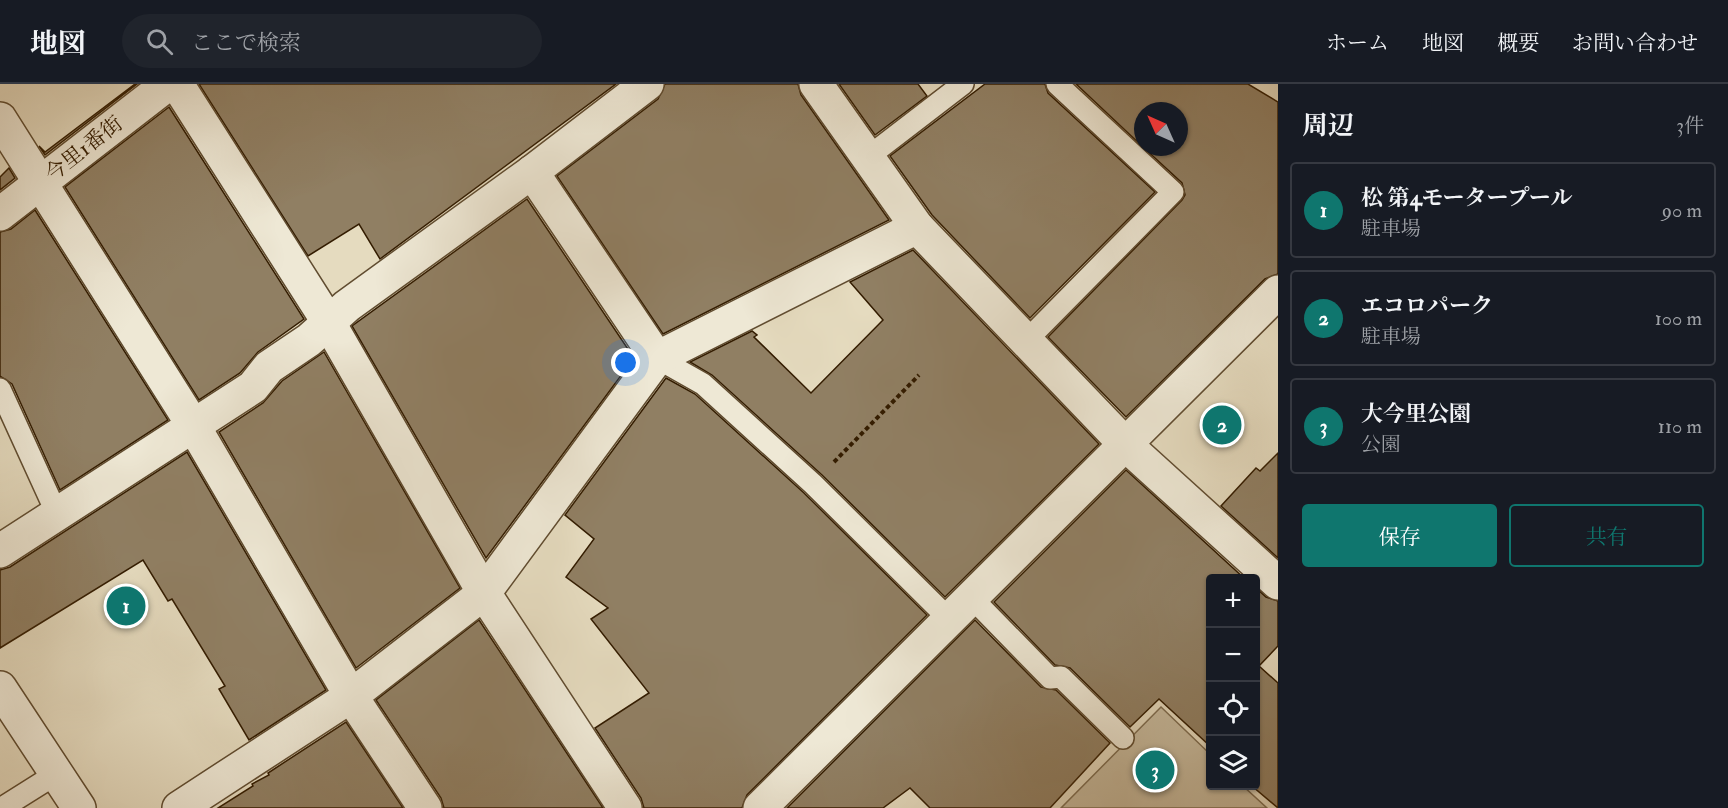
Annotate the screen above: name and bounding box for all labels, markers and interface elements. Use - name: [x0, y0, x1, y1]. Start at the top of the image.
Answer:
- search box: [122, 14, 542, 68]
- icon: search: [143, 25, 176, 58]
- text: 地図: [30, 27, 86, 62]
- text: ここで検索: [191, 29, 301, 57]
- text: ホーム: [1326, 30, 1389, 57]
- text: 地図: [1422, 30, 1464, 57]
- text: 概要: [1497, 30, 1539, 57]
- text: お問い合わせ: [1572, 30, 1698, 57]
- north arrow: [1134, 102, 1188, 156]
- street label: 今里1番街: [40, 110, 128, 188]
- text: 周辺: [1302, 110, 1354, 142]
- text: 3件: [1676, 113, 1704, 138]
- text: 松 第4モータープール: [1361, 184, 1572, 212]
- text: 1: [1320, 198, 1327, 223]
- text: 90 m: [1662, 198, 1702, 223]
- text: 駐車場: [1361, 216, 1421, 241]
- text: エコロパーク: [1361, 292, 1493, 320]
- text: 2: [1318, 306, 1329, 331]
- text: 100 m: [1655, 306, 1702, 331]
- text: 駐車場: [1361, 324, 1421, 349]
- your location: [611, 348, 640, 377]
- text: 大今里公園: [1361, 400, 1471, 428]
- pin: 2: [1202, 402, 1242, 448]
- text: 3: [1320, 414, 1327, 439]
- text: 110 m: [1658, 414, 1702, 439]
- text: 公園: [1361, 432, 1401, 457]
- button: 保存: [1302, 504, 1497, 567]
- button: 共有: [1509, 504, 1704, 567]
- map controls: [1206, 574, 1260, 790]
- button: +: [1206, 574, 1260, 628]
- pin: 1: [106, 584, 146, 628]
- button: −: [1206, 628, 1260, 682]
- button: locate: [1206, 682, 1260, 736]
- button: layers: [1206, 736, 1260, 790]
- pin: 3: [1136, 748, 1174, 792]

